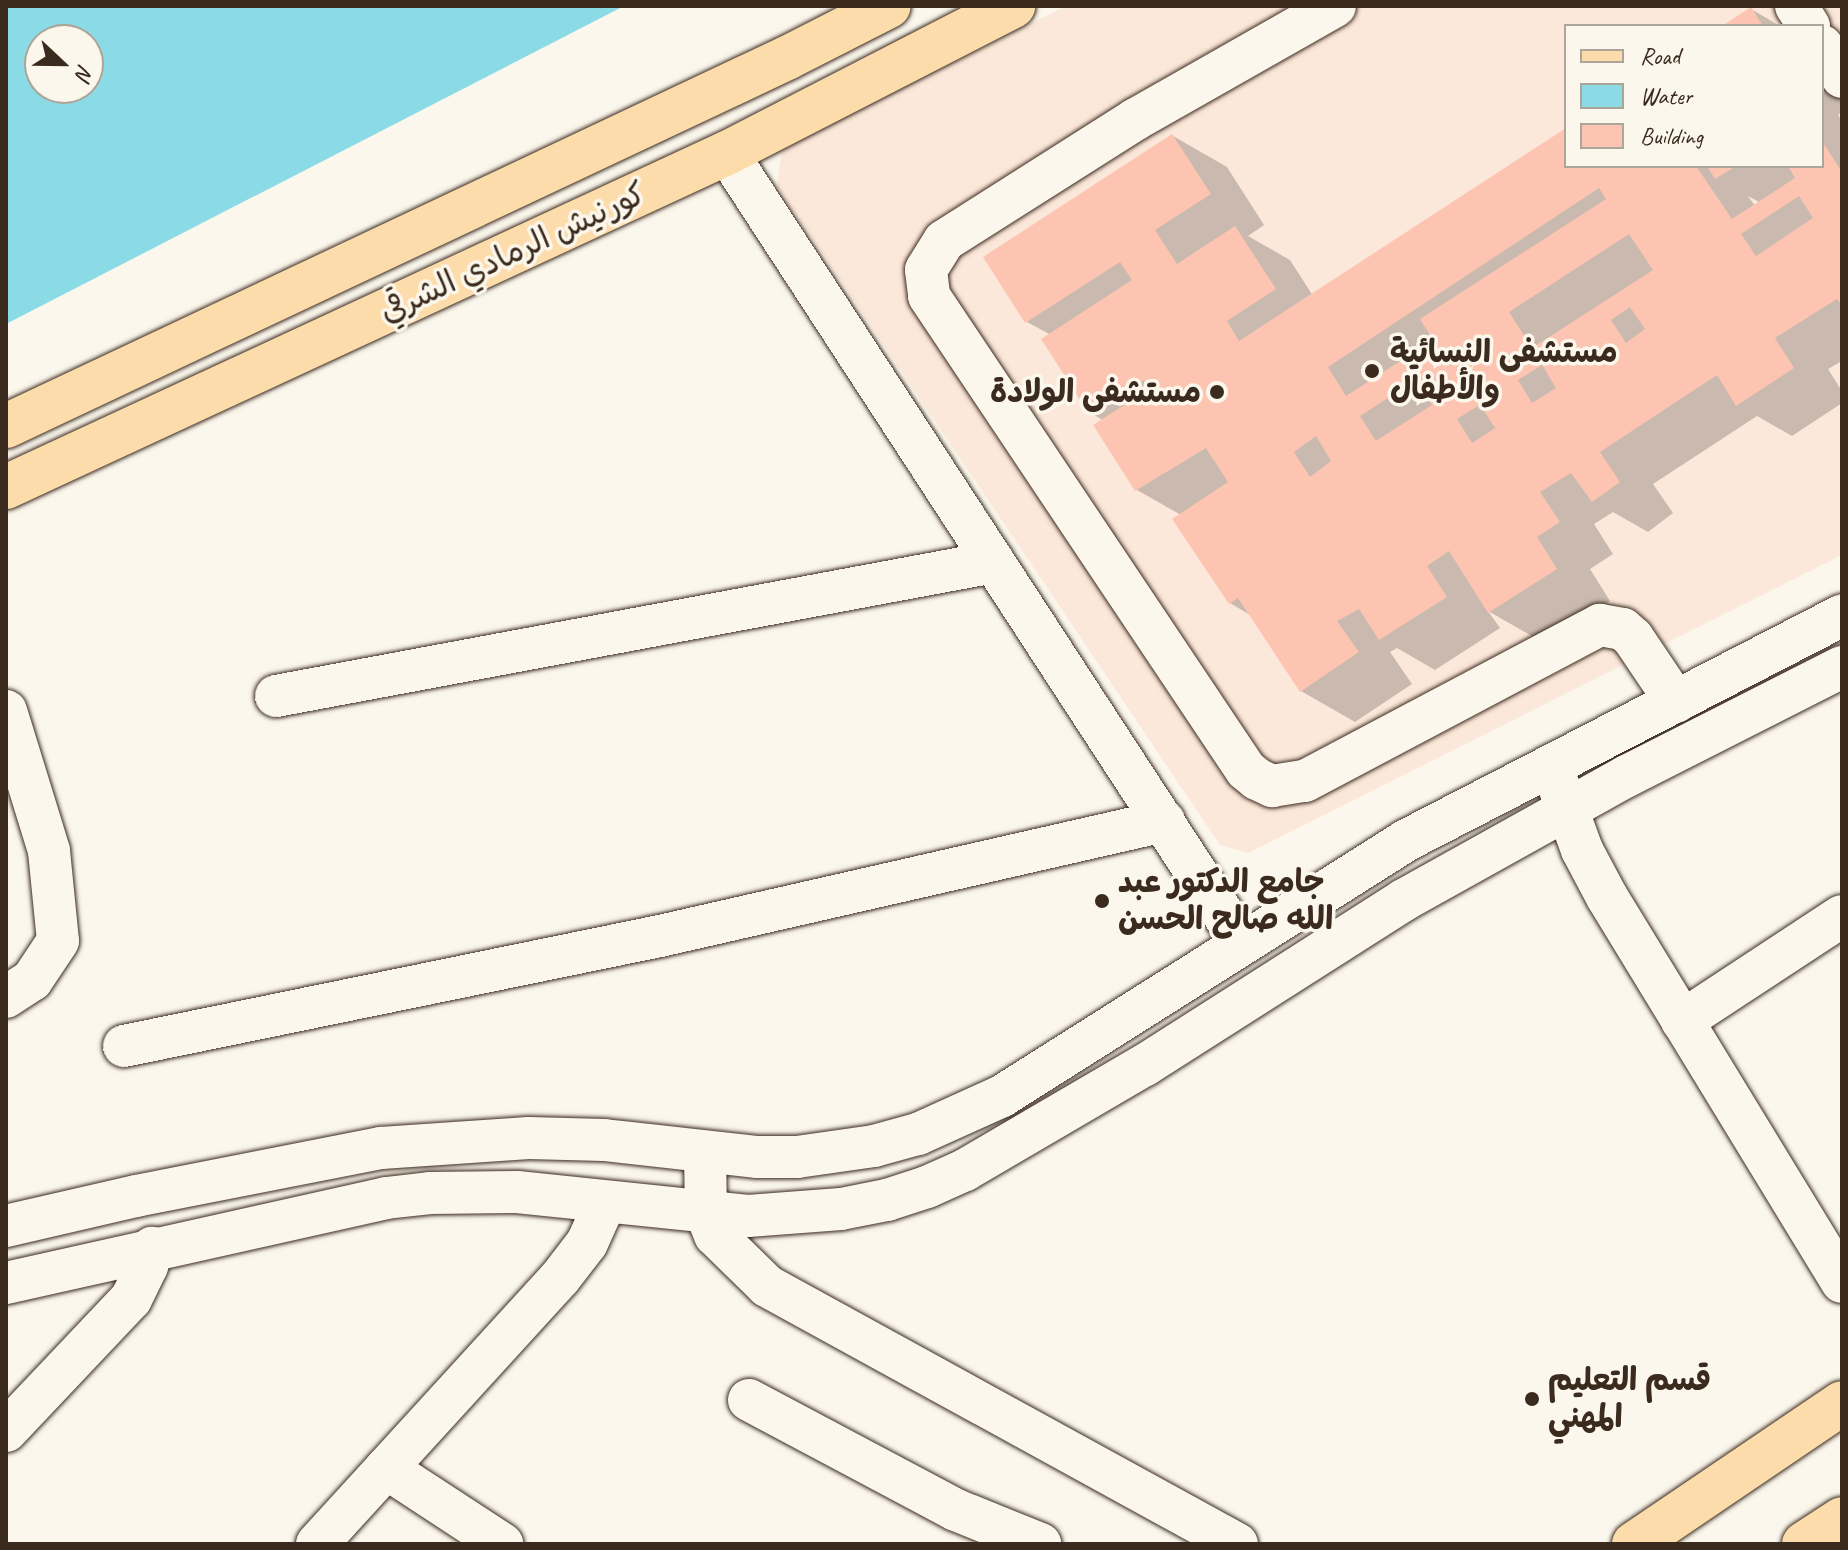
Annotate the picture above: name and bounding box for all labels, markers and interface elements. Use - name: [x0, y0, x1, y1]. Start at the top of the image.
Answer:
- north arrow: [24, 24, 104, 104]
- legend: [1564, 24, 1824, 168]
- text: Road: [1640, 41, 1680, 71]
- text: N: [69, 61, 100, 84]
- text: Water: [1640, 81, 1692, 111]
- text: Building: [1640, 121, 1703, 151]
- street label: كورنيش الرمادي الشرقي: [374, 175, 652, 331]
- place label: مستشفى النسائية والأطفال: [1390, 334, 1618, 409]
- marker: مستشفى النسائية والأطفال: [1361, 360, 1383, 382]
- place label: مستشفى الولادة: [990, 373, 1201, 411]
- marker: مستشفى الولادة: [1208, 383, 1226, 401]
- place label: جامع الدكتور عبد الله صالح الحسن: [1118, 864, 1333, 939]
- marker: جامع الدكتور عبد الله صالح الحسن: [1093, 892, 1111, 910]
- place label: قسم التعليم المهني: [1548, 1362, 1711, 1437]
- marker: قسم التعليم المهني: [1523, 1390, 1541, 1408]

